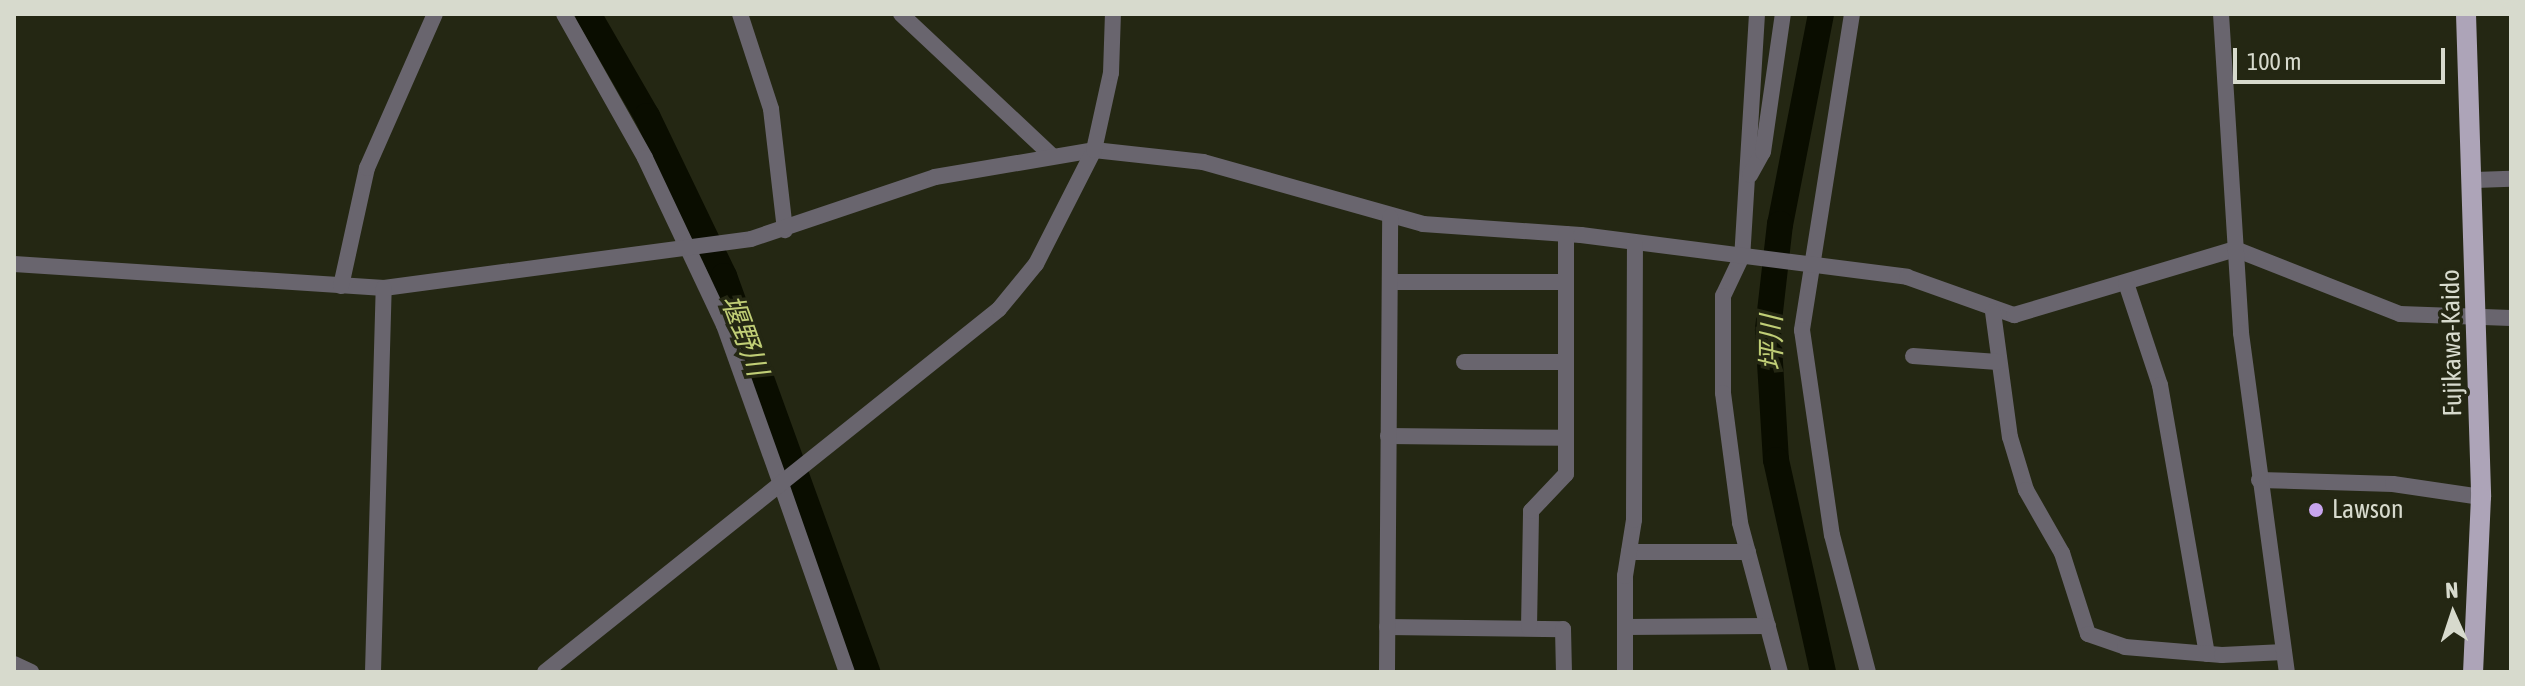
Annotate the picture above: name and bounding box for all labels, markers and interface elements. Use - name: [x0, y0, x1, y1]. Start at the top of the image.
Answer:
- scale bar: [2237, 32, 2449, 82]
- text: 100 m: [2247, 48, 2301, 75]
- street label: Fujikawa-Kaido: [2435, 269, 2469, 417]
- water label: 堰野川: [715, 290, 775, 380]
- water label: 坪川: [1754, 315, 1788, 371]
- place label: Lawson: [2332, 494, 2404, 526]
- marker: Lawson: [2307, 501, 2325, 519]
- north arrow: [2413, 574, 2493, 654]
- text: N: [2445, 577, 2459, 603]

